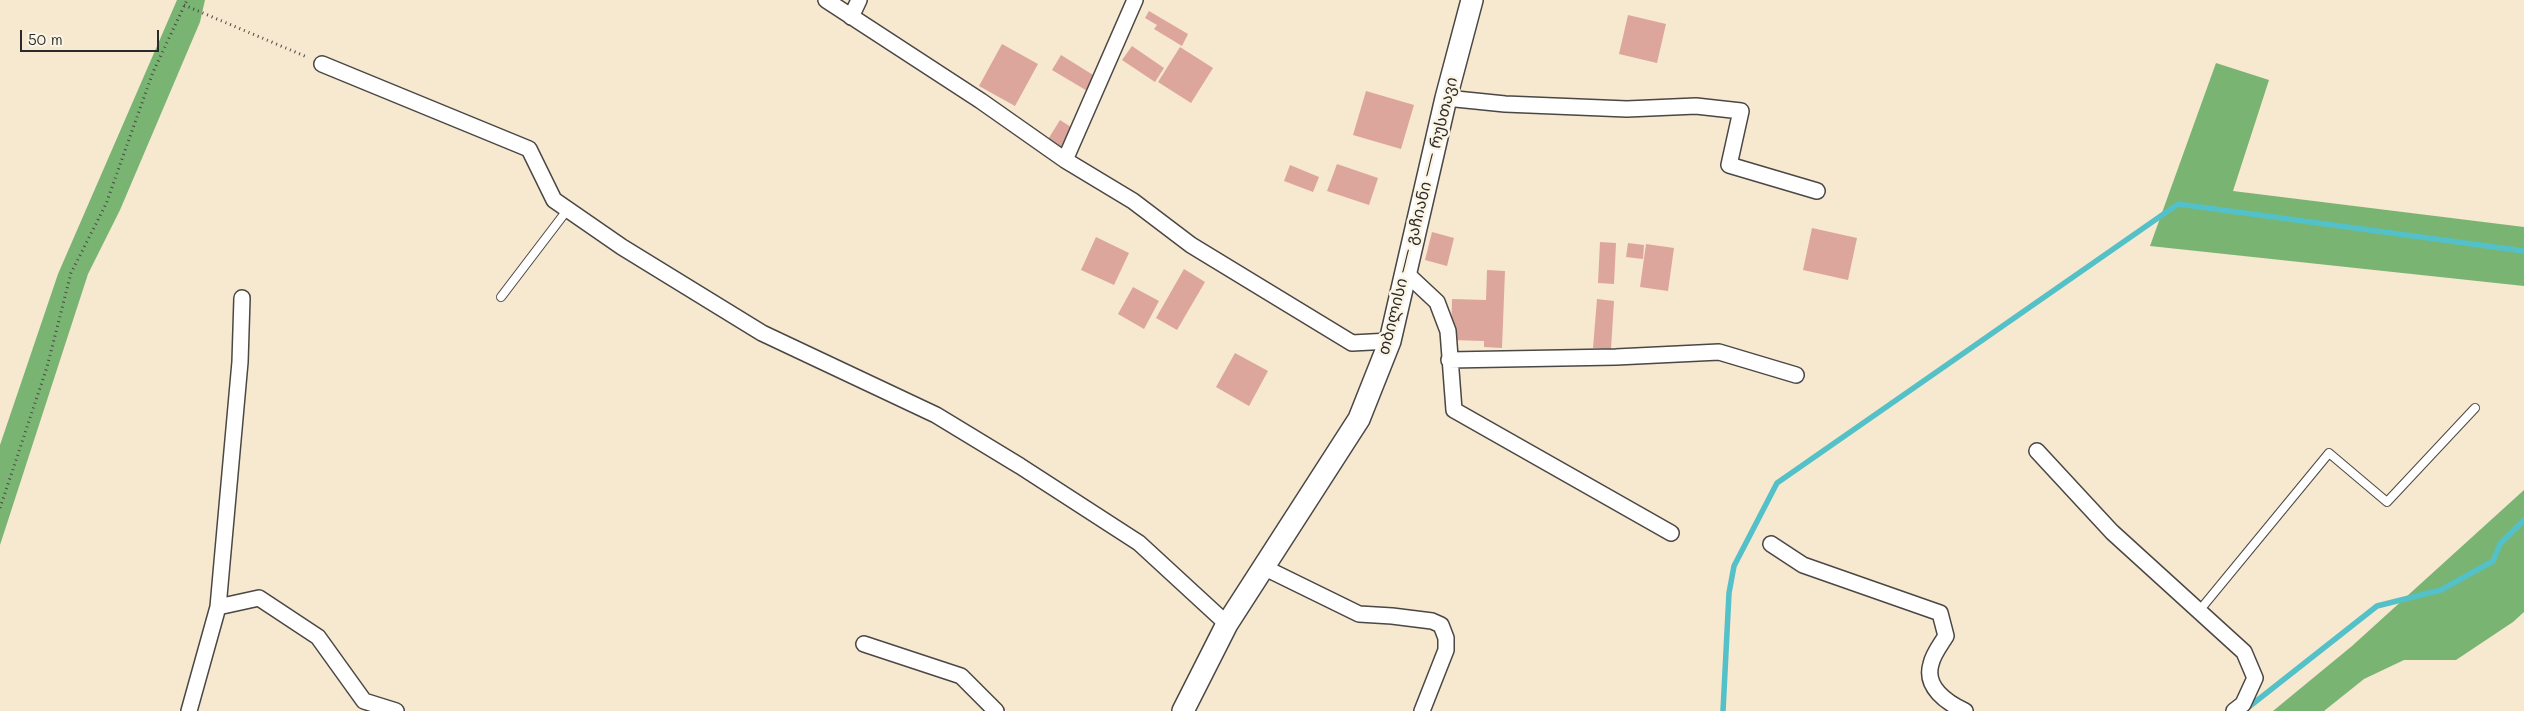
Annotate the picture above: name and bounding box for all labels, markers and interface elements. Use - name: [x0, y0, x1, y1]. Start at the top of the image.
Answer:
- scale bar: [22, 20, 161, 52]
- text: 50 m: [28, 29, 63, 49]
- street label: თბილისი — გაჩიანი — რუსთავი: [1374, 75, 1462, 357]

